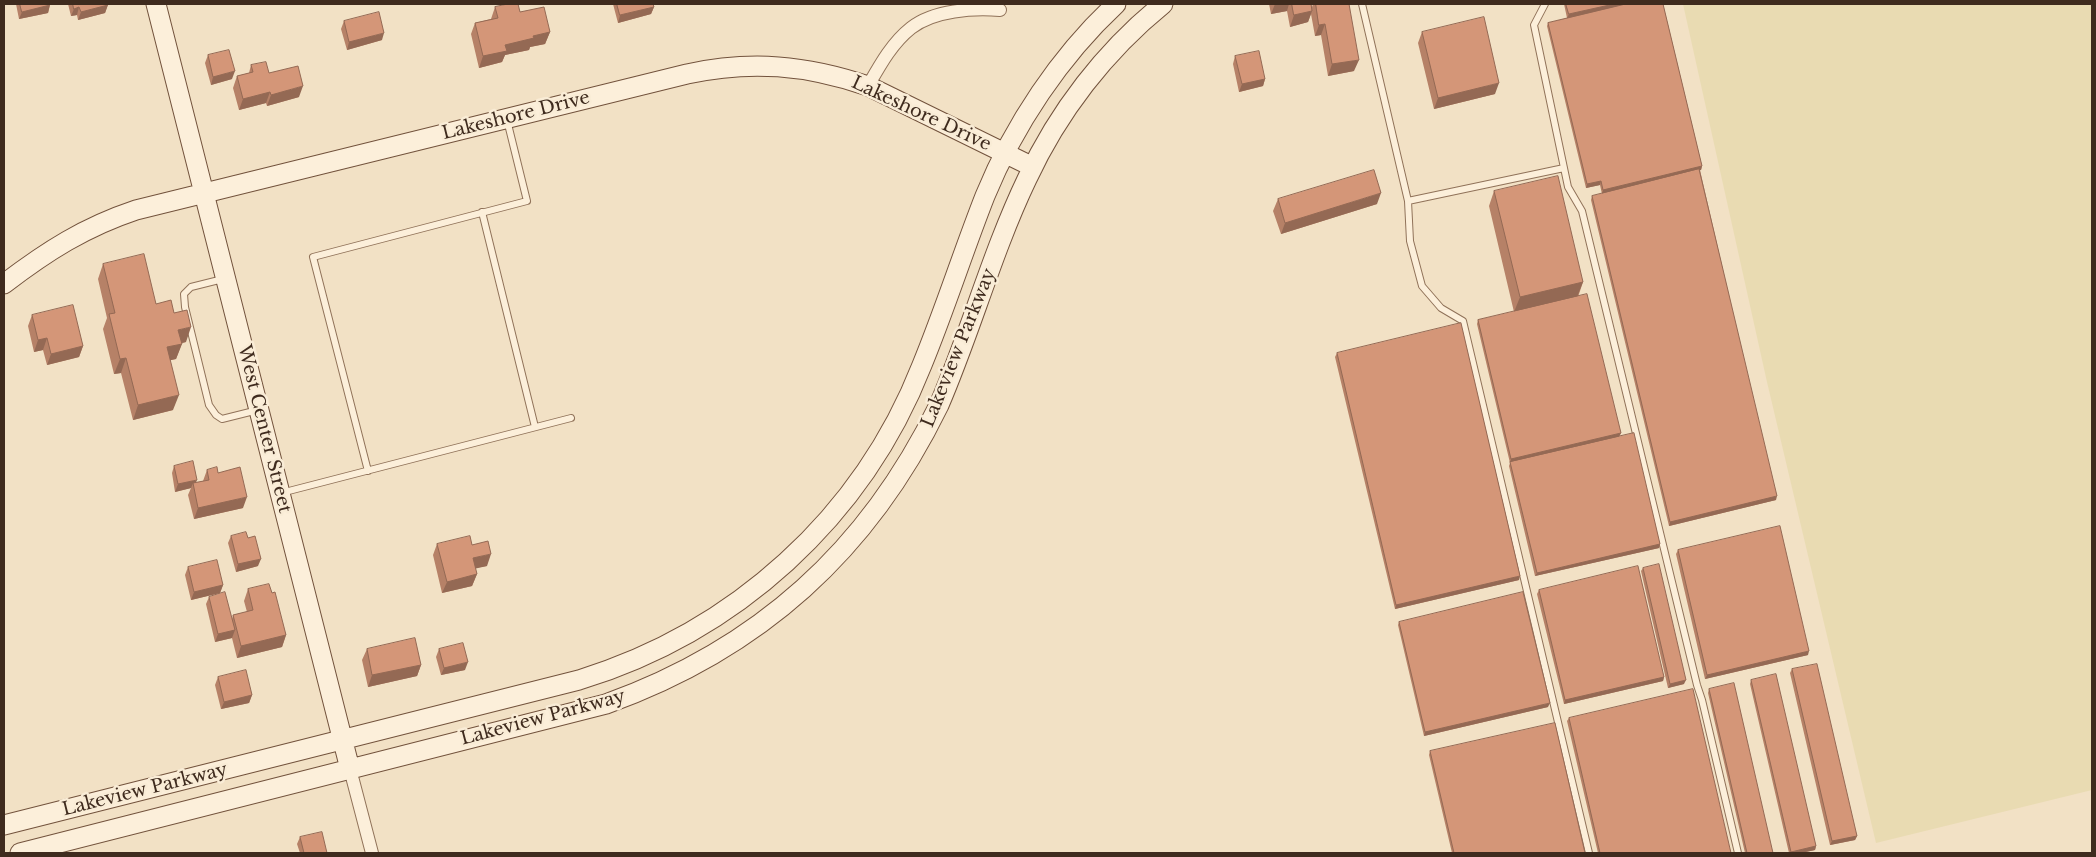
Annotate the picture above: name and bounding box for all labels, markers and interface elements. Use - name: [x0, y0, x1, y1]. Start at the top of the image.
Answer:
- street label: Lakeshore Drive: [848, 72, 994, 156]
- street label: Lakeshore Drive: [440, 87, 592, 145]
- street label: Lakeview Parkway: [917, 265, 1001, 431]
- street label: West Center Street: [233, 343, 295, 515]
- street label: Lakeview Parkway: [458, 686, 628, 750]
- street label: Lakeview Parkway: [60, 759, 230, 821]

